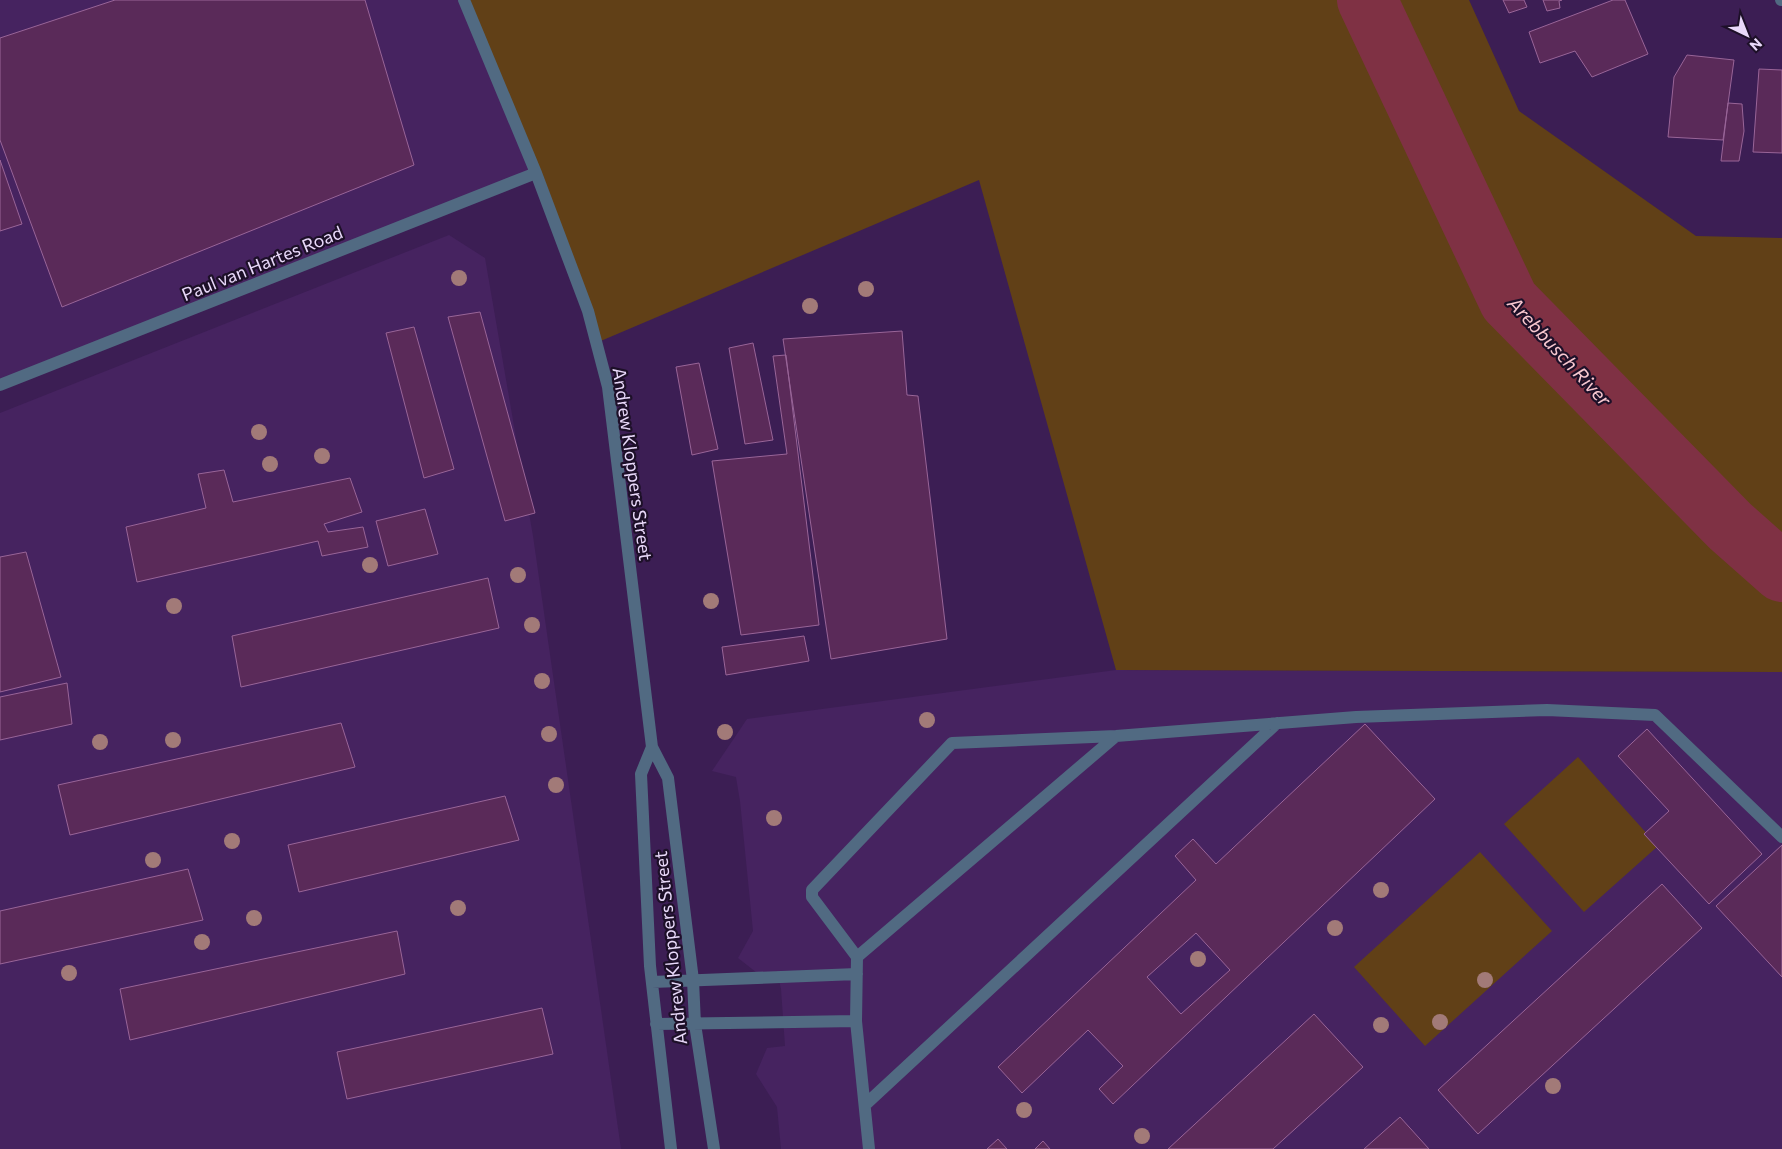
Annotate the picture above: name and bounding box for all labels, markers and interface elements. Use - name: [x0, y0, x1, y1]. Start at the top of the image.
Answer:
- north arrow: [1722, 10, 1772, 60]
- text: N: [1747, 35, 1766, 55]
- street label: Paul van Hartes Road: [178, 221, 346, 305]
- water label: Arebbusch River: [1503, 291, 1617, 411]
- street label: Andrew Kloppers Street: [609, 366, 657, 562]
- street label: Andrew Kloppers Street: [649, 850, 691, 1046]

